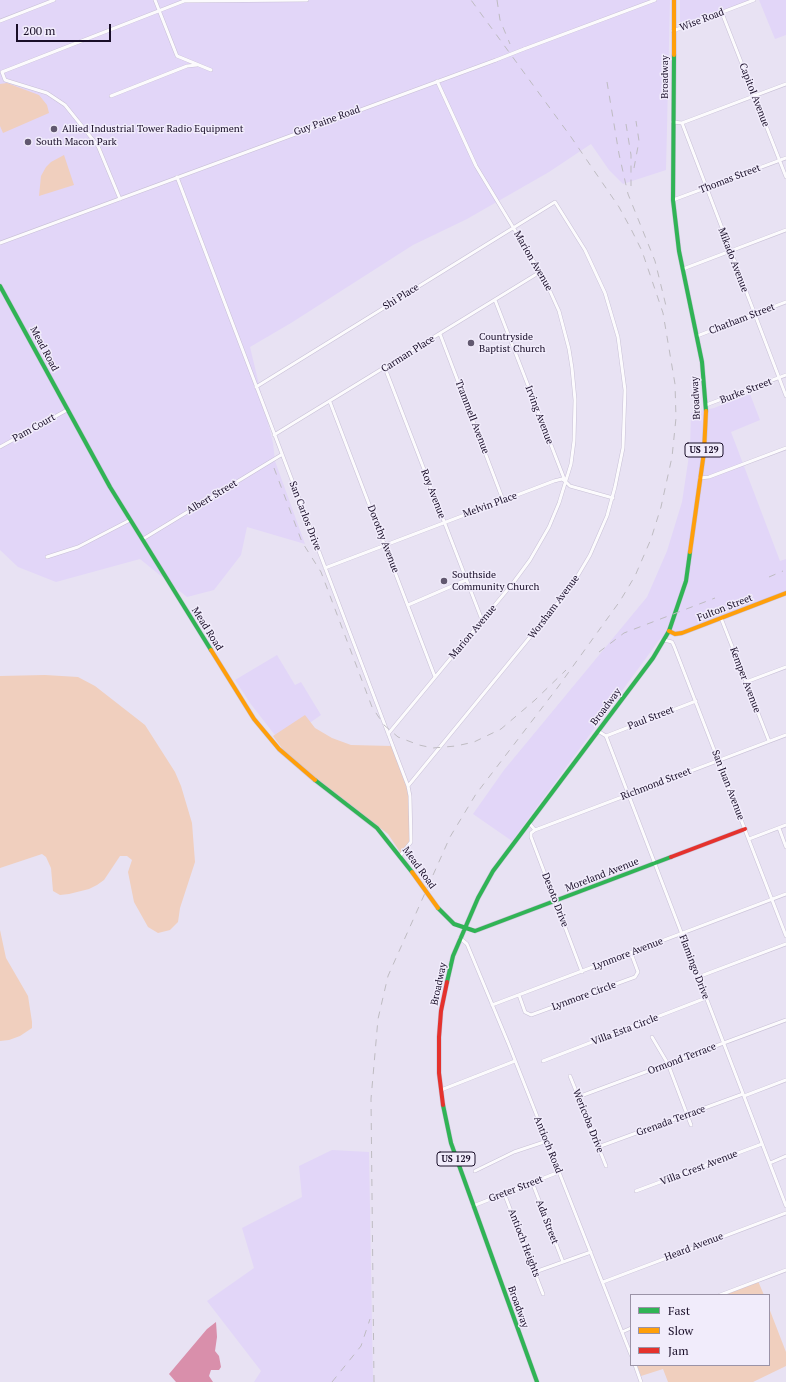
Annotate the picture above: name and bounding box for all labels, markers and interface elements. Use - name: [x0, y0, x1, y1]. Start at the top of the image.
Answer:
- street label: Wise Road: [678, 6, 726, 34]
- scale bar: [18, 16, 113, 42]
- text: 200 m: [23, 23, 55, 38]
- street label: Broadway: [659, 55, 671, 99]
- street label: Capitol Avenue: [736, 61, 772, 129]
- street label: Guy Paine Road: [292, 103, 362, 139]
- place label: Allied Industrial Tower Radio Equipment: [62, 123, 243, 135]
- marker: Allied Industrial Tower Radio Equipment: [49, 124, 59, 134]
- place label: South Macon Park: [36, 136, 117, 148]
- marker: South Macon Park: [23, 137, 33, 147]
- street label: Thomas Street: [698, 162, 762, 196]
- street label: Mikado Avenue: [715, 226, 751, 294]
- street label: Marion Avenue: [511, 229, 555, 293]
- street label: Shi Place: [381, 281, 421, 313]
- street label: Chatham Street: [707, 301, 777, 337]
- street label: Mead Road: [27, 325, 61, 373]
- place label: Countryside Baptist Church: [479, 331, 545, 354]
- street label: Carman Place: [379, 333, 437, 375]
- marker: Countryside Baptist Church: [466, 338, 476, 348]
- street label: Broadway: [689, 376, 703, 420]
- street label: Burke Street: [718, 376, 774, 406]
- street label: Trammell Avenue: [452, 378, 492, 456]
- street label: Irving Avenue: [522, 384, 556, 446]
- street label: Pam Court: [11, 411, 57, 445]
- road number: US 129: [685, 443, 723, 457]
- street label: Roy Avenue: [418, 468, 448, 520]
- street label: Albert Street: [184, 477, 240, 517]
- street label: San Carlos Drive: [286, 480, 324, 552]
- street label: Melvin Place: [461, 490, 519, 520]
- street label: Dorothy Avenue: [365, 503, 401, 575]
- place label: Southside Community Church: [452, 569, 539, 592]
- street label: Worsham Avenue: [526, 573, 582, 641]
- marker: Southside Community Church: [439, 576, 449, 586]
- street label: Fulton Street: [696, 592, 754, 624]
- street label: Marion Avenue: [447, 602, 499, 662]
- street label: Mead Road: [189, 605, 225, 653]
- street label: Kemper Avenue: [727, 645, 763, 715]
- street label: Broadway: [588, 686, 624, 728]
- street label: Paul Street: [626, 704, 676, 732]
- street label: San Juan Avenue: [709, 748, 747, 822]
- street label: Richmond Street: [619, 765, 693, 803]
- street label: Mead Road: [400, 845, 438, 891]
- street label: Moreland Avenue: [564, 855, 640, 895]
- street label: Desoto Drive: [539, 871, 571, 929]
- street label: Flamingo Drive: [676, 933, 712, 1001]
- street label: Lynmore Avenue: [591, 935, 665, 973]
- street label: Broadway: [429, 961, 449, 1007]
- street label: Lynmore Circle: [550, 979, 618, 1013]
- street label: Villa Esta Circle: [590, 1012, 660, 1048]
- street label: Ormond Terrace: [646, 1040, 718, 1078]
- street label: Wericoba Drive: [570, 1088, 606, 1154]
- street label: Grenada Terrace: [635, 1103, 707, 1139]
- street label: Antioch Road: [531, 1115, 565, 1175]
- street label: Villa Crest Avenue: [659, 1148, 739, 1188]
- road number: US 129: [437, 1152, 475, 1166]
- street label: Greter Street: [487, 1173, 545, 1205]
- street label: Ada Street: [533, 1198, 561, 1246]
- street label: Antioch Heights: [505, 1207, 543, 1279]
- street label: Heard Avenue: [663, 1230, 725, 1264]
- street label: Broadway: [505, 1285, 531, 1329]
- legend: [630, 1294, 770, 1366]
- text: Fast: [668, 1303, 690, 1318]
- text: Slow: [668, 1323, 693, 1338]
- text: Jam: [668, 1343, 689, 1358]

